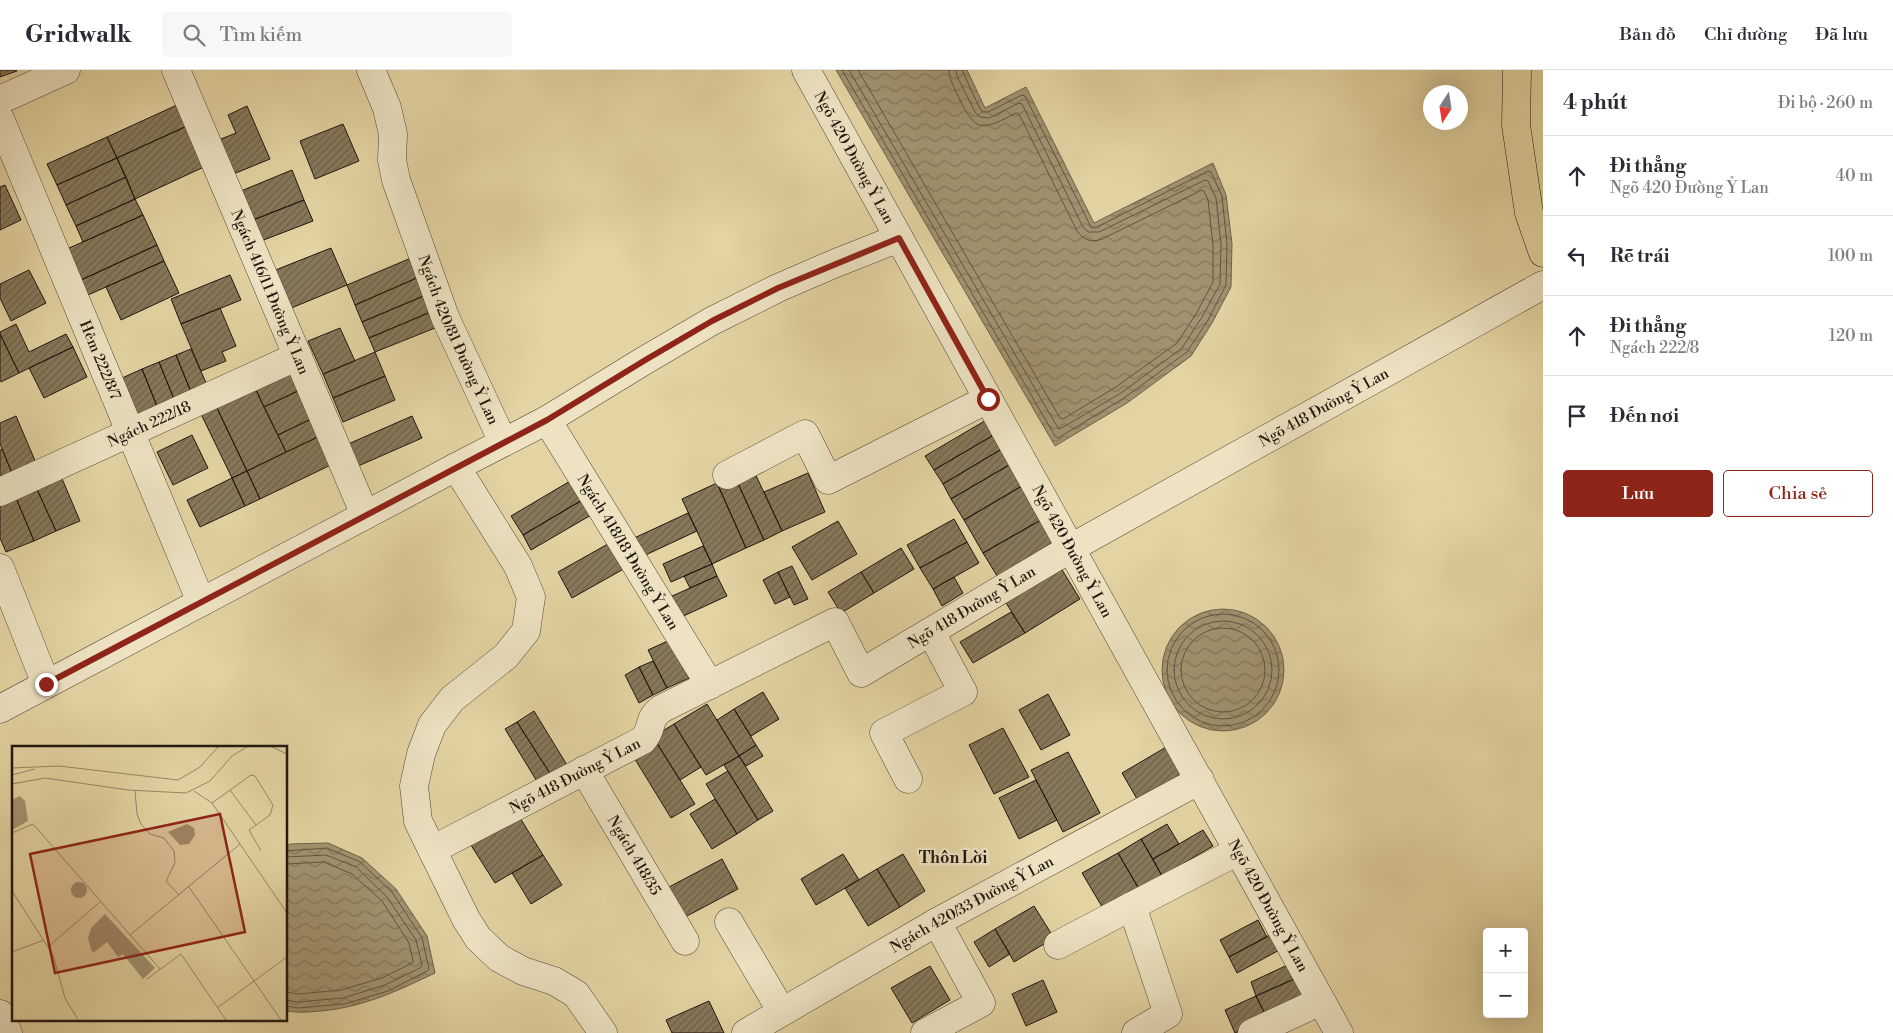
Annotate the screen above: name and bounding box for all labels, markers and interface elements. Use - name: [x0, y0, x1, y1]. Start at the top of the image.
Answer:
- search box: [162, 12, 512, 57]
- text: Gridwalk: [25, 20, 132, 50]
- icon: search: [180, 21, 208, 49]
- text: Tìm kiếm: [220, 23, 302, 47]
- text: Bản đồ: [1619, 23, 1676, 46]
- text: Chỉ đường: [1704, 23, 1787, 46]
- text: Đã lưu: [1815, 23, 1868, 46]
- north arrow: [1423, 85, 1468, 130]
- street label: Ngõ 420 Đường Ỷ Lan: [810, 88, 899, 227]
- text: 4 phút: [1563, 90, 1627, 116]
- text: Đi bộ · 260 m: [1778, 93, 1873, 113]
- text: Đi thẳng: [1610, 154, 1686, 178]
- icon: ahead: [1563, 162, 1591, 190]
- text: 40 m: [1836, 166, 1873, 186]
- text: Ngõ 420 Đường Ỷ Lan: [1610, 178, 1769, 198]
- street label: Ngách 416/11 Đường Ỷ Lan: [227, 206, 314, 377]
- icon: left: [1563, 242, 1591, 270]
- text: Rẽ trái: [1610, 244, 1670, 268]
- text: 100 m: [1828, 246, 1873, 266]
- street label: Ngách 420/81 Đường Ỷ Lan: [414, 252, 503, 428]
- text: Đi thẳng: [1610, 314, 1686, 338]
- street label: Hẻm 222/8/7: [75, 318, 125, 403]
- icon: ahead: [1563, 322, 1591, 350]
- text: 120 m: [1829, 326, 1873, 346]
- text: Ngách 222/8: [1610, 338, 1699, 358]
- street label: Ngõ 418 Đường Ỷ Lan: [1255, 363, 1392, 451]
- route start: [977, 388, 1000, 411]
- street label: Ngách 222/18: [104, 397, 194, 451]
- icon: arrive: [1563, 402, 1591, 430]
- text: Đến nơi: [1610, 404, 1679, 428]
- button: Lưu: [1563, 470, 1713, 517]
- button: Chia sẻ: [1723, 470, 1873, 517]
- street label: Ngách 418/18 Đường Ỷ Lan: [573, 471, 683, 634]
- street label: Ngõ 420 Đường Ỷ Lan: [1028, 481, 1117, 621]
- street label: Ngõ 418 Đường Ỷ Lan: [904, 562, 1039, 653]
- route end: [35, 673, 58, 696]
- street label: Ngõ 418 Đường Ỷ Lan: [506, 733, 644, 818]
- inset map: [12, 746, 288, 1020]
- street label: Ngách 418/35: [603, 812, 665, 899]
- street label: Ngõ 420 Đường Ỷ Lan: [1224, 836, 1313, 975]
- district label: Thôn Lời: [919, 848, 987, 868]
- street label: Ngách 420/33 Đường Ỷ Lan: [886, 851, 1057, 957]
- map controls: [1483, 928, 1528, 1018]
- button: +: [1483, 928, 1528, 973]
- button: −: [1483, 973, 1528, 1018]

